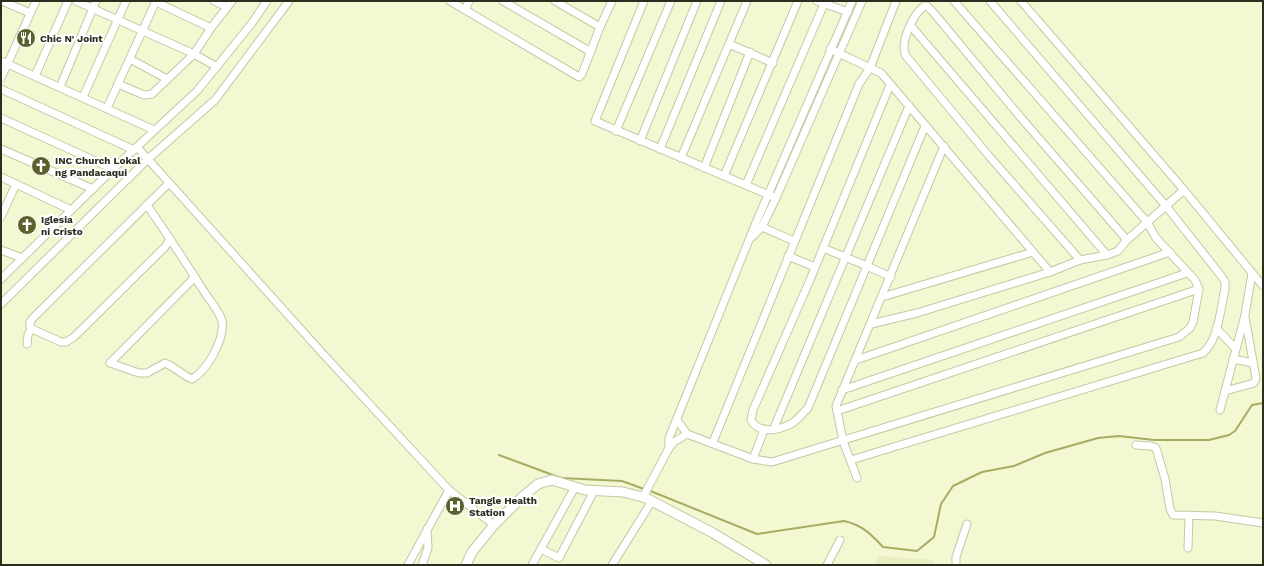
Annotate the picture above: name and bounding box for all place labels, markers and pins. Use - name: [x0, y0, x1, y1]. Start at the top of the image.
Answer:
- restaurant icon: Chic N' Joint: [15, 27, 37, 49]
- place label: Chic N' Joint: [40, 33, 103, 44]
- church icon: INC Church Lokal ng Pandacaqui: [30, 155, 52, 177]
- place label: INC Church Lokal ng Pandacaqui: [55, 155, 141, 178]
- church icon: Iglesia ni Cristo: [16, 214, 38, 236]
- place label: Iglesia ni Cristo: [41, 214, 83, 237]
- hospital icon: Tangle Health Station: [444, 495, 466, 517]
- place label: Tangle Health Station: [469, 495, 537, 518]

